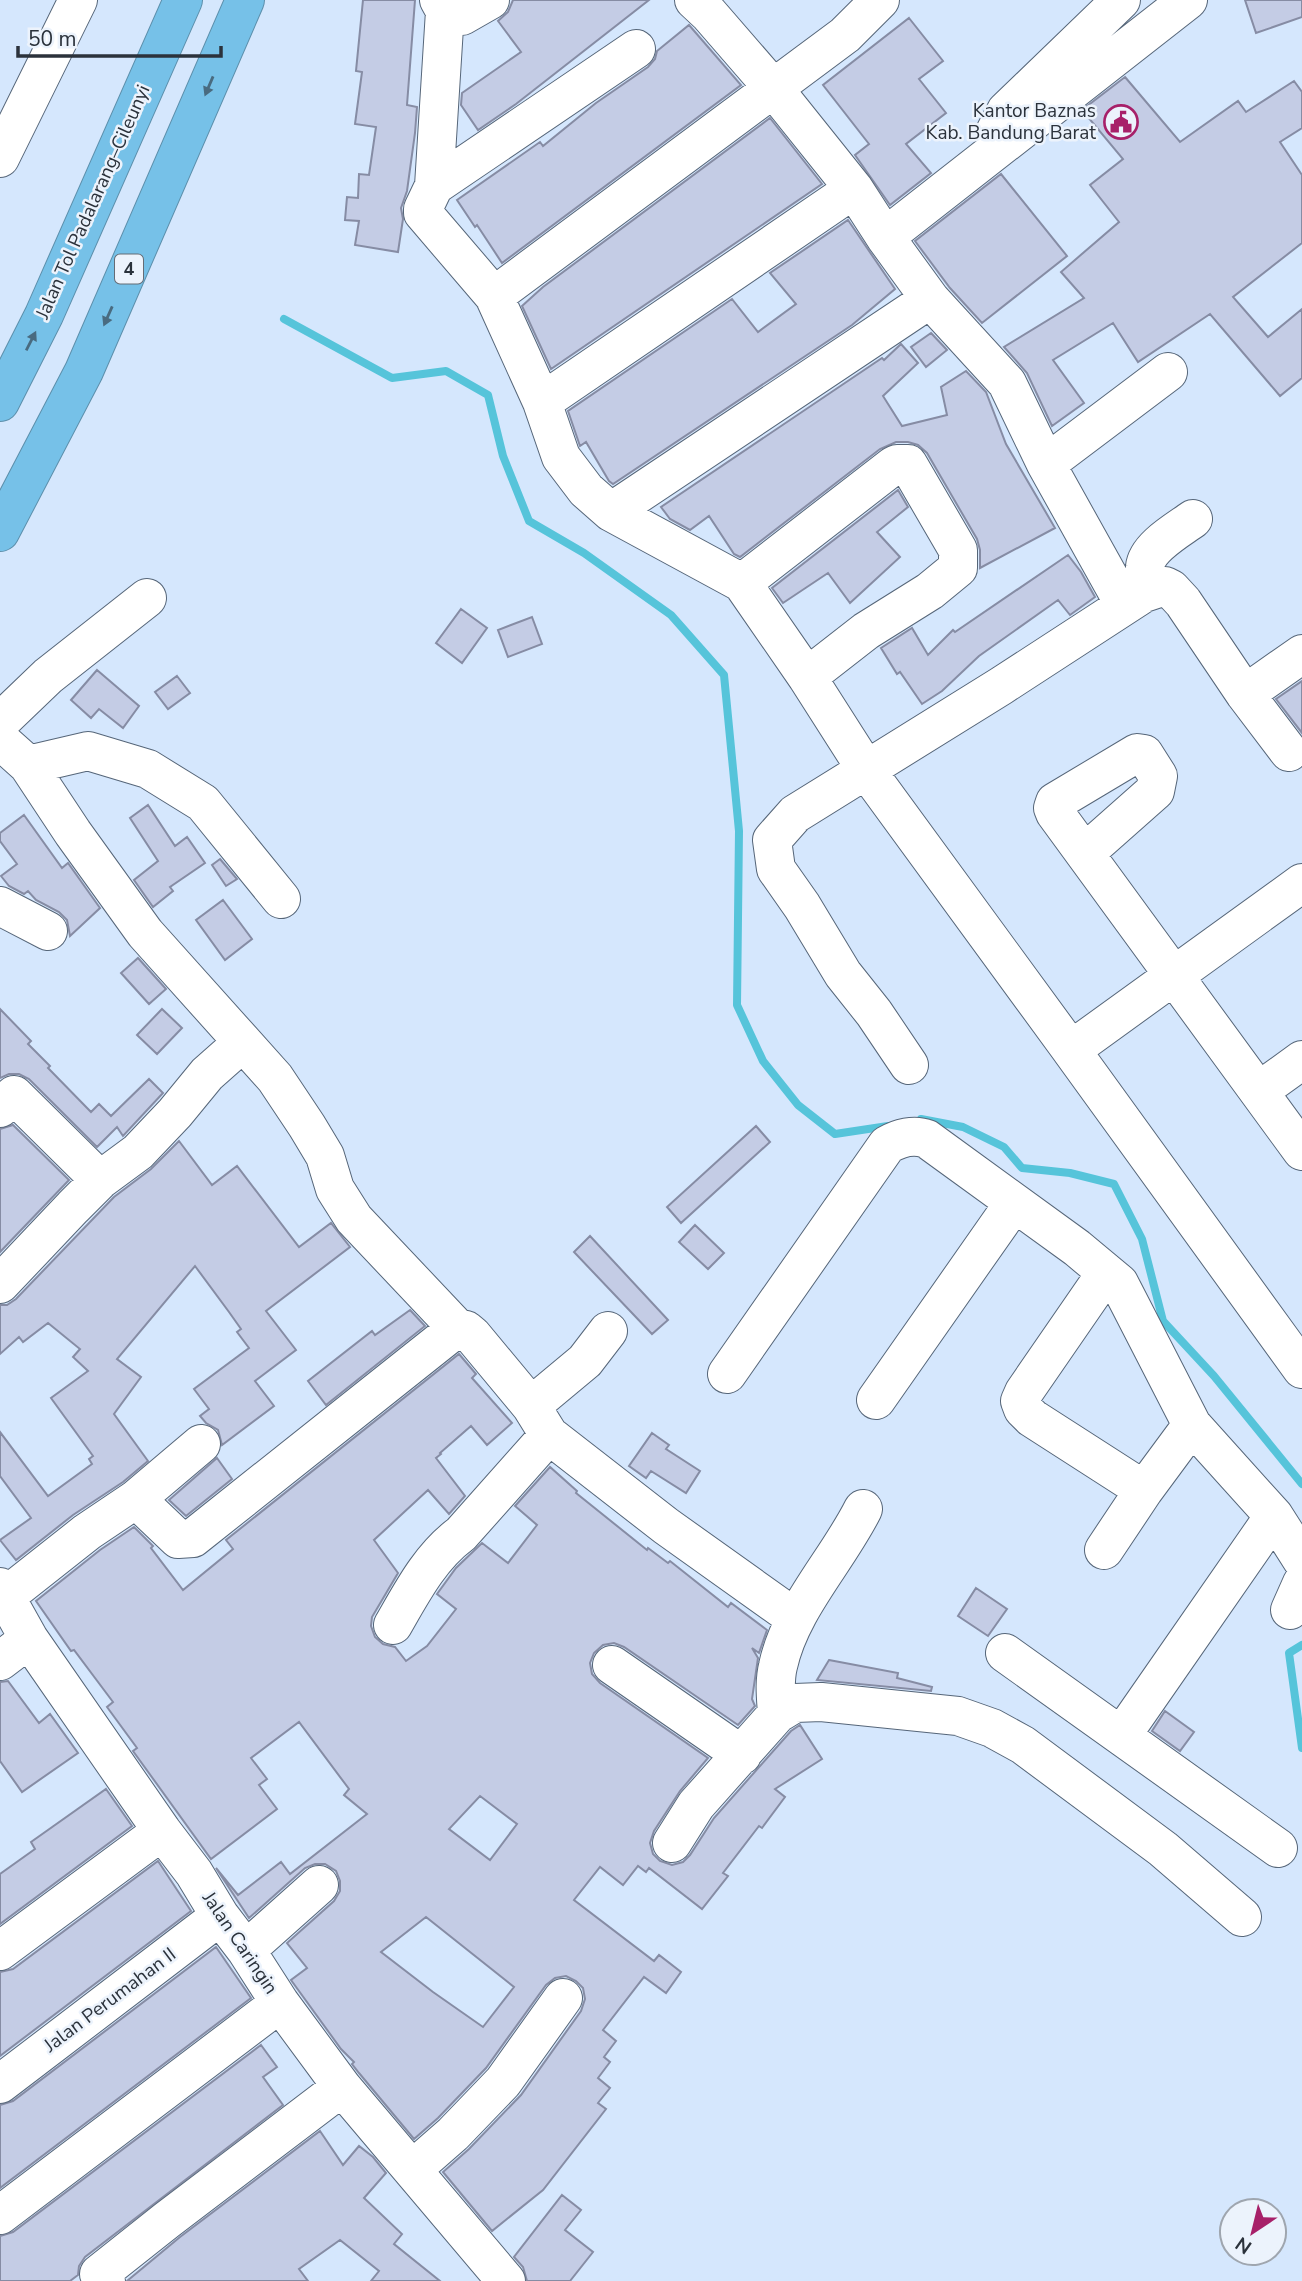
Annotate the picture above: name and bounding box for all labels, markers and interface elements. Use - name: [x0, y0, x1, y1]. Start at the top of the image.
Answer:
- scale bar: [18, 14, 220, 58]
- text: 50 m: [28, 25, 77, 53]
- one-way arrow: [203, 75, 214, 96]
- street label: Jalan Tol Padalarang–Cileunyi: [29, 81, 156, 324]
- place label: Kantor Baznas Kab. Bandung Barat: [926, 98, 1096, 146]
- public building icon: Kantor Baznas Kab. Bandung Barat: [1102, 103, 1140, 141]
- road number: 4: [115, 255, 143, 284]
- one-way arrow: [102, 306, 113, 327]
- one-way arrow: [25, 331, 36, 351]
- street label: Jalan Caringin: [196, 1886, 284, 1999]
- street label: Jalan Perumahan II: [38, 1942, 181, 2059]
- north arrow: [1218, 2197, 1288, 2267]
- text: N: [1231, 2230, 1257, 2260]

